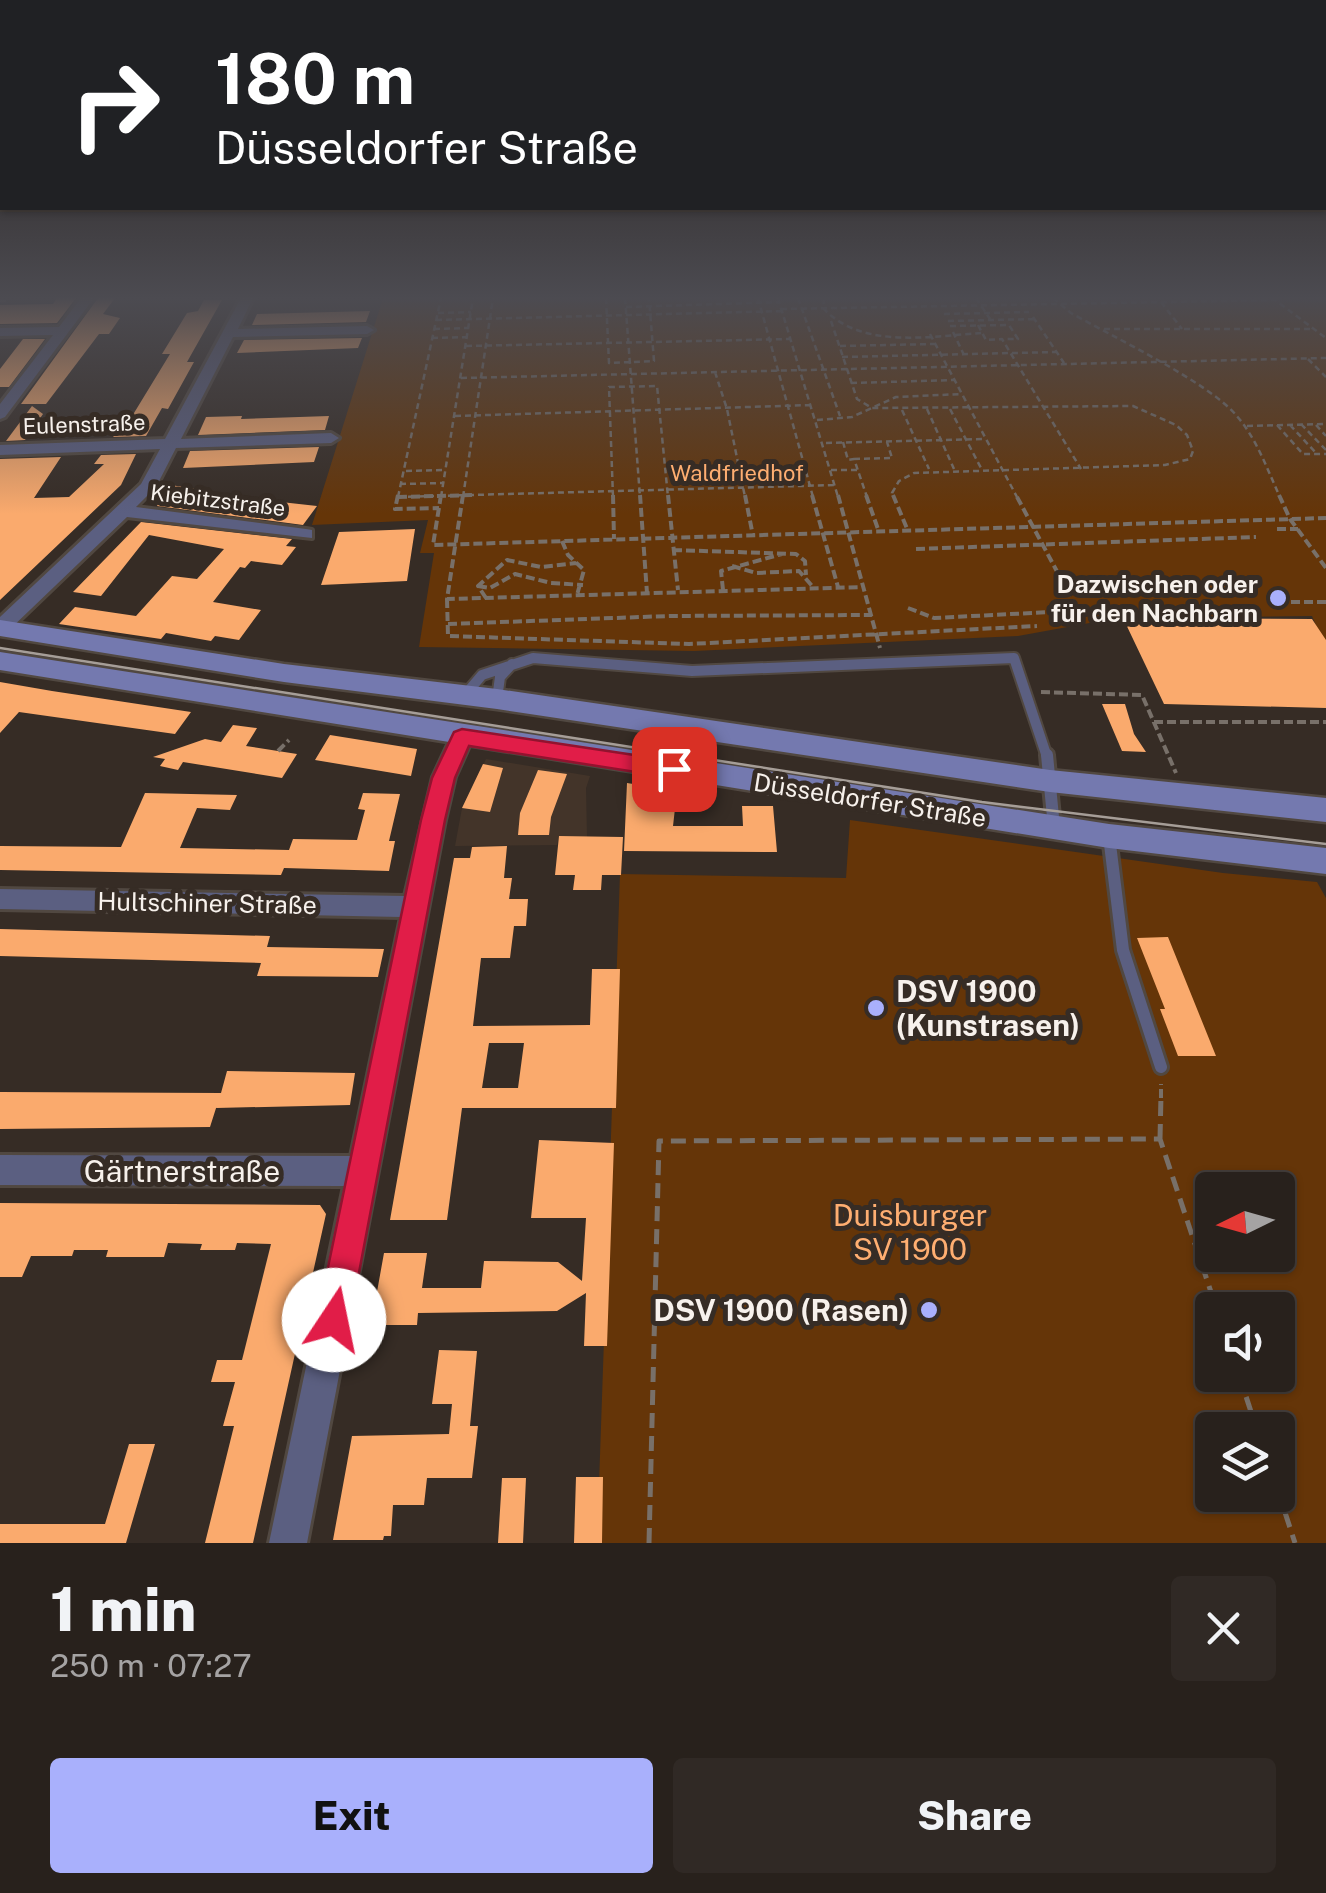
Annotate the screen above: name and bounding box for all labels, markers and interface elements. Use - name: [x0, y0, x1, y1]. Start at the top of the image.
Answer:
- text: 180 m: [215, 37, 415, 120]
- icon: right: [50, 40, 180, 170]
- text: Düsseldorfer Straße: [215, 121, 638, 174]
- street label: Eulenstraße: [22, 409, 146, 439]
- park label: Waldfriedhof: [670, 460, 804, 486]
- street label: Kiebitzstraße: [149, 479, 287, 521]
- place label: Dazwischen oder für den Nachbarn: [1051, 569, 1258, 628]
- marker: Dazwischen oder für den Nachbarn: [1267, 587, 1289, 609]
- pin: [632, 727, 717, 812]
- icon: arrive: [647, 742, 702, 797]
- street label: Düsseldorfer Straße: [752, 767, 988, 833]
- street label: Hultschiner Straße: [97, 886, 317, 920]
- place label: DSV 1900 (Kunstrasen): [896, 973, 1080, 1043]
- marker: DSV 1900 (Kunstrasen): [865, 997, 887, 1019]
- street label: Gärtnerstraße: [84, 1153, 280, 1189]
- north arrow: [1195, 1172, 1295, 1272]
- map controls: [1195, 1172, 1295, 1512]
- park label: Duisburger SV 1900: [833, 1197, 987, 1267]
- position arrow: [282, 1268, 386, 1372]
- place label: DSV 1900 (Rasen): [653, 1292, 909, 1328]
- button: sound: [1195, 1292, 1295, 1392]
- marker: DSV 1900 (Rasen): [918, 1299, 940, 1321]
- button: layers: [1195, 1412, 1295, 1512]
- text: 1 min: [50, 1574, 197, 1645]
- button: close: [1171, 1576, 1276, 1681]
- text: 250 m · 07:27: [50, 1647, 252, 1684]
- button: Exit: [50, 1758, 653, 1873]
- button: Share: [673, 1758, 1276, 1873]

